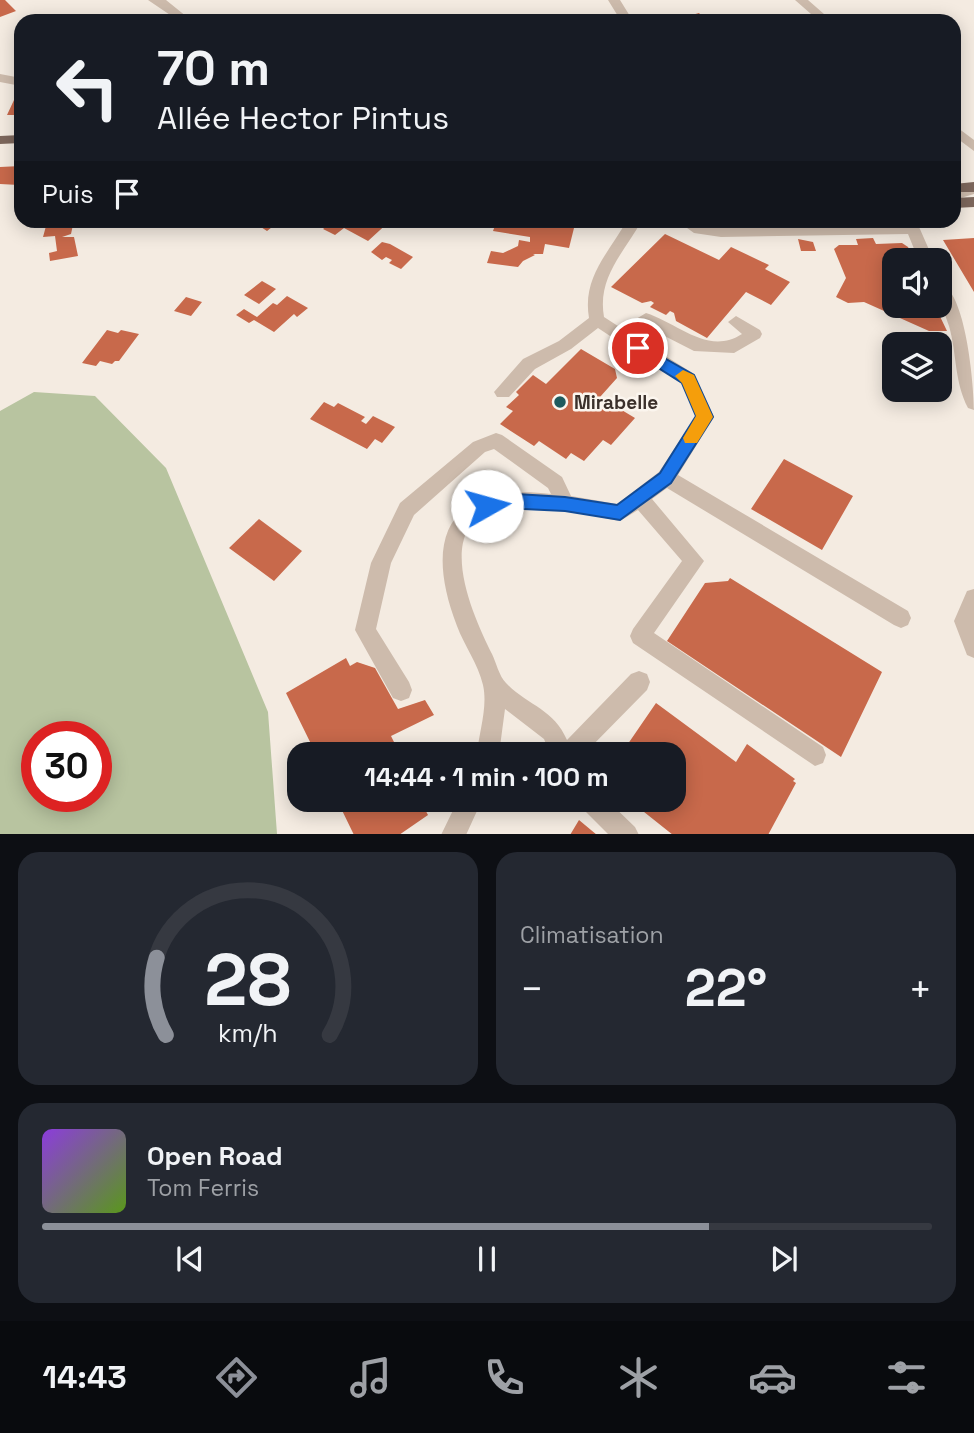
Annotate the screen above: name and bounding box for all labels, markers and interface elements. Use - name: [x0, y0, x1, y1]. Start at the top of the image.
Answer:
- text: 70 m: [157, 37, 270, 99]
- icon: left: [42, 42, 133, 133]
- text: Allée Hector Pintus: [157, 98, 449, 138]
- icon: arrive: [108, 175, 146, 213]
- text: Puis: [42, 177, 94, 211]
- map controls: [882, 248, 952, 402]
- button: sound: [882, 248, 952, 318]
- pin: [608, 318, 668, 378]
- icon: arrive: [619, 329, 657, 367]
- button: layers: [882, 332, 952, 402]
- place label: Mirabelle: [574, 390, 658, 415]
- marker: Mirabelle: [552, 394, 568, 410]
- position arrow: [450, 469, 524, 543]
- speed limit sign: 30: [21, 721, 112, 812]
- text: 14:44 · 1 min · 100 m: [364, 760, 609, 794]
- text: Climatisation: [520, 920, 664, 950]
- text: 28: [205, 933, 291, 1026]
- text: 22°: [685, 955, 767, 1021]
- text: −: [520, 965, 544, 1013]
- text: +: [908, 965, 932, 1013]
- text: km/h: [218, 1016, 278, 1048]
- text: Open Road: [147, 1139, 283, 1173]
- text: Tom Ferris: [147, 1173, 259, 1203]
- icon: previous: [171, 1240, 209, 1278]
- icon: pause: [468, 1240, 506, 1278]
- icon: next: [765, 1240, 803, 1278]
- icon: directions: [212, 1353, 261, 1402]
- icon: music: [346, 1353, 395, 1402]
- icon: phone: [480, 1353, 529, 1402]
- icon: climate: [614, 1353, 663, 1402]
- icon: car: [748, 1353, 797, 1402]
- icon: filters: [882, 1353, 931, 1402]
- text: 14:43: [43, 1357, 127, 1397]

